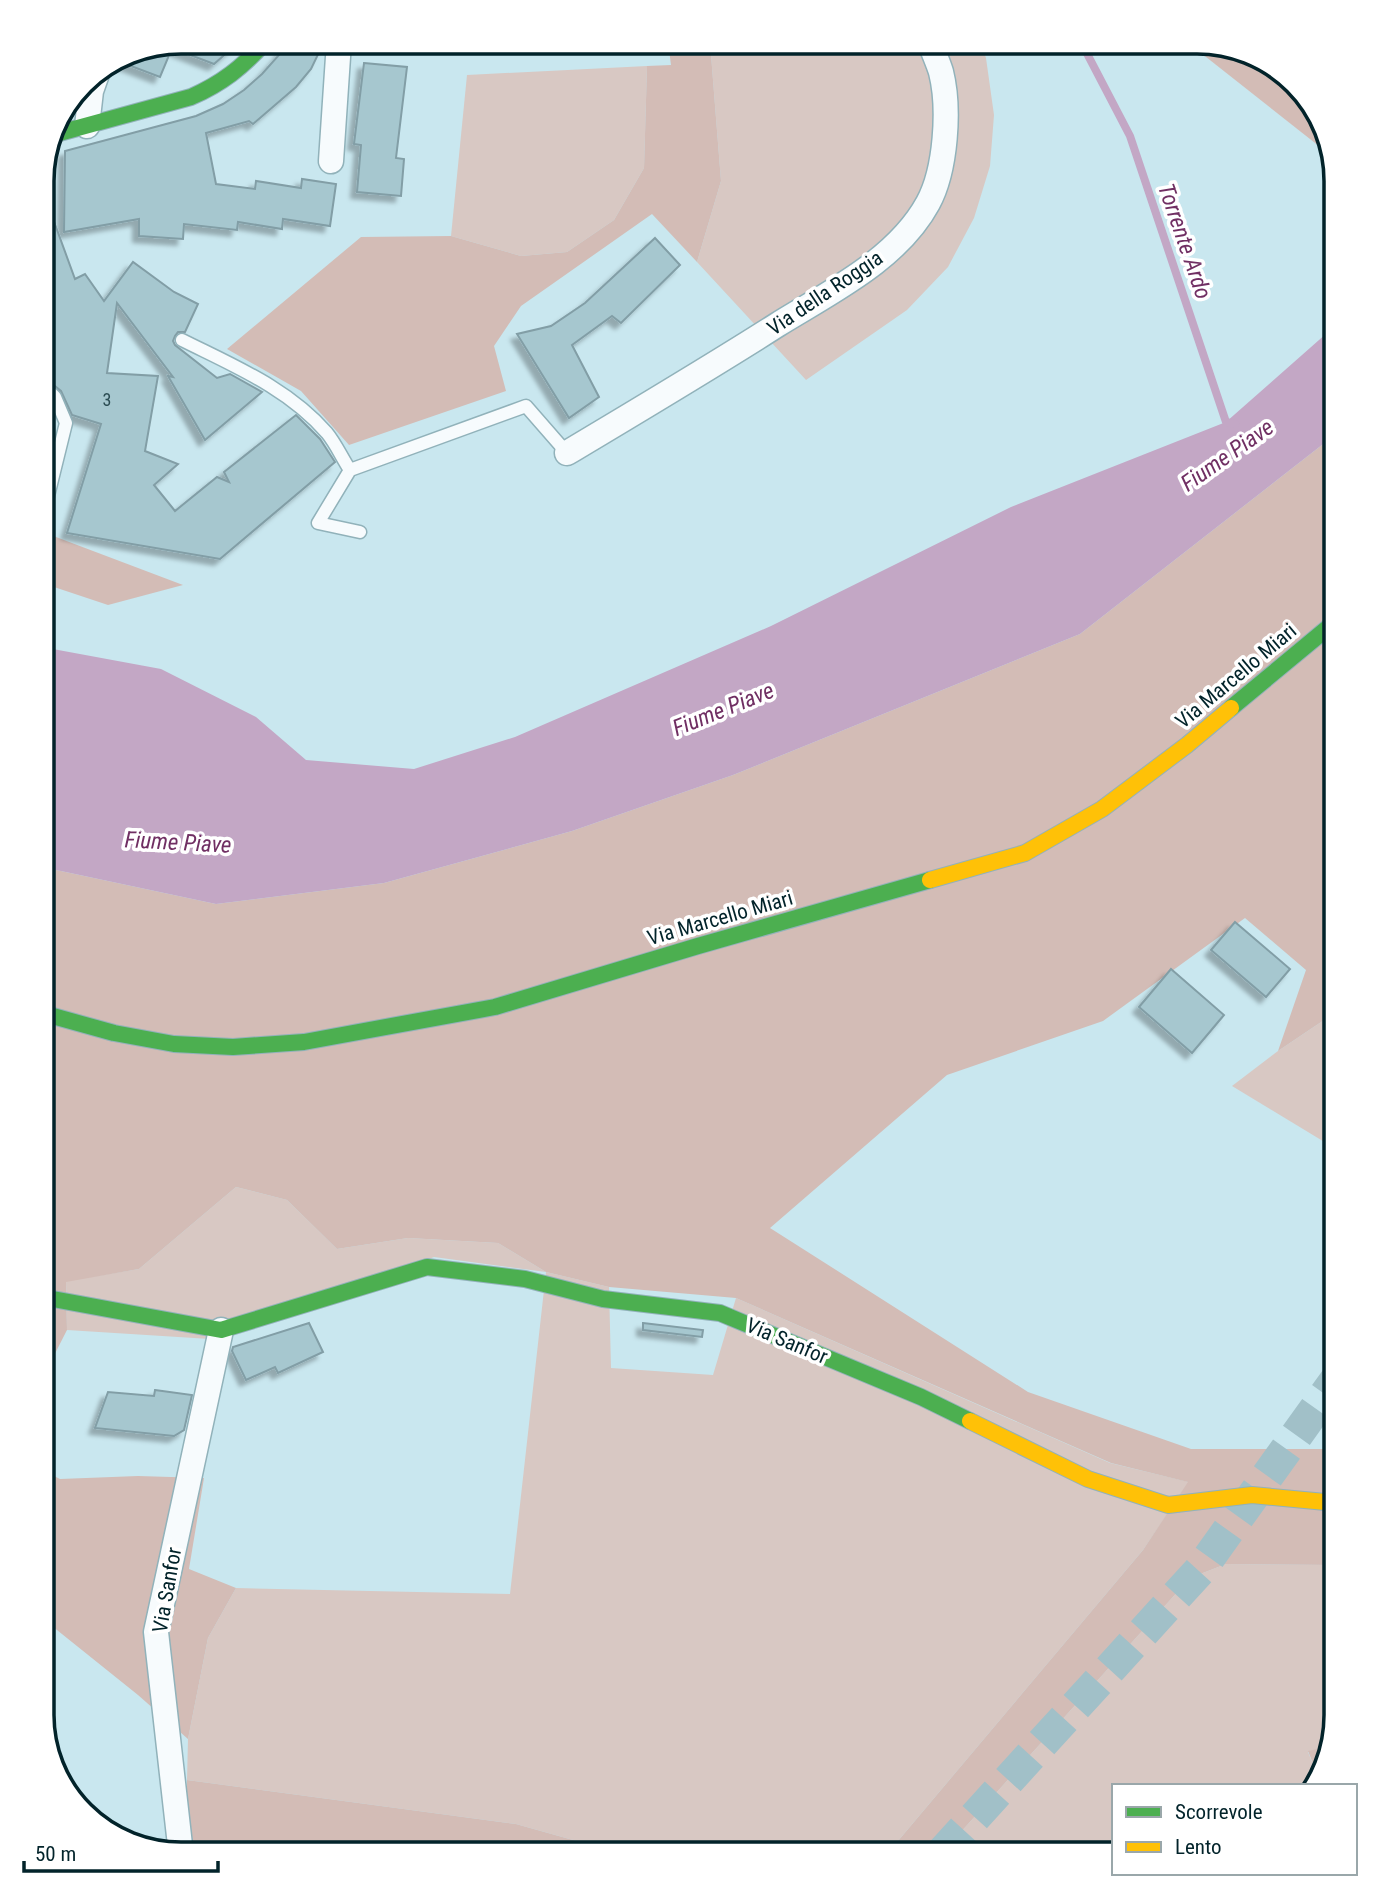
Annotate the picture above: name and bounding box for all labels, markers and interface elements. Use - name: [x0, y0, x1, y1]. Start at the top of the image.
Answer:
- water label: Torrente Ardo: [1152, 180, 1217, 302]
- street label: Via della Roggia: [763, 246, 887, 340]
- house number: 3: [103, 389, 111, 410]
- water label: Fiume Piave: [1176, 414, 1279, 497]
- street label: Via Marcello Miari: [1171, 619, 1301, 733]
- water label: Fiume Piave: [669, 677, 778, 742]
- water label: Fiume Piave: [124, 826, 232, 859]
- street label: Via Marcello Miari: [645, 886, 795, 950]
- street label: Via Sanfor: [743, 1313, 831, 1369]
- street label: Via Sanfor: [148, 1545, 186, 1635]
- legend: [1112, 1784, 1357, 1875]
- text: Scorrevole: [1175, 1800, 1263, 1824]
- scale bar: [24, 1829, 219, 1873]
- text: Lento: [1175, 1835, 1222, 1859]
- text: 50 m: [35, 1842, 76, 1866]

